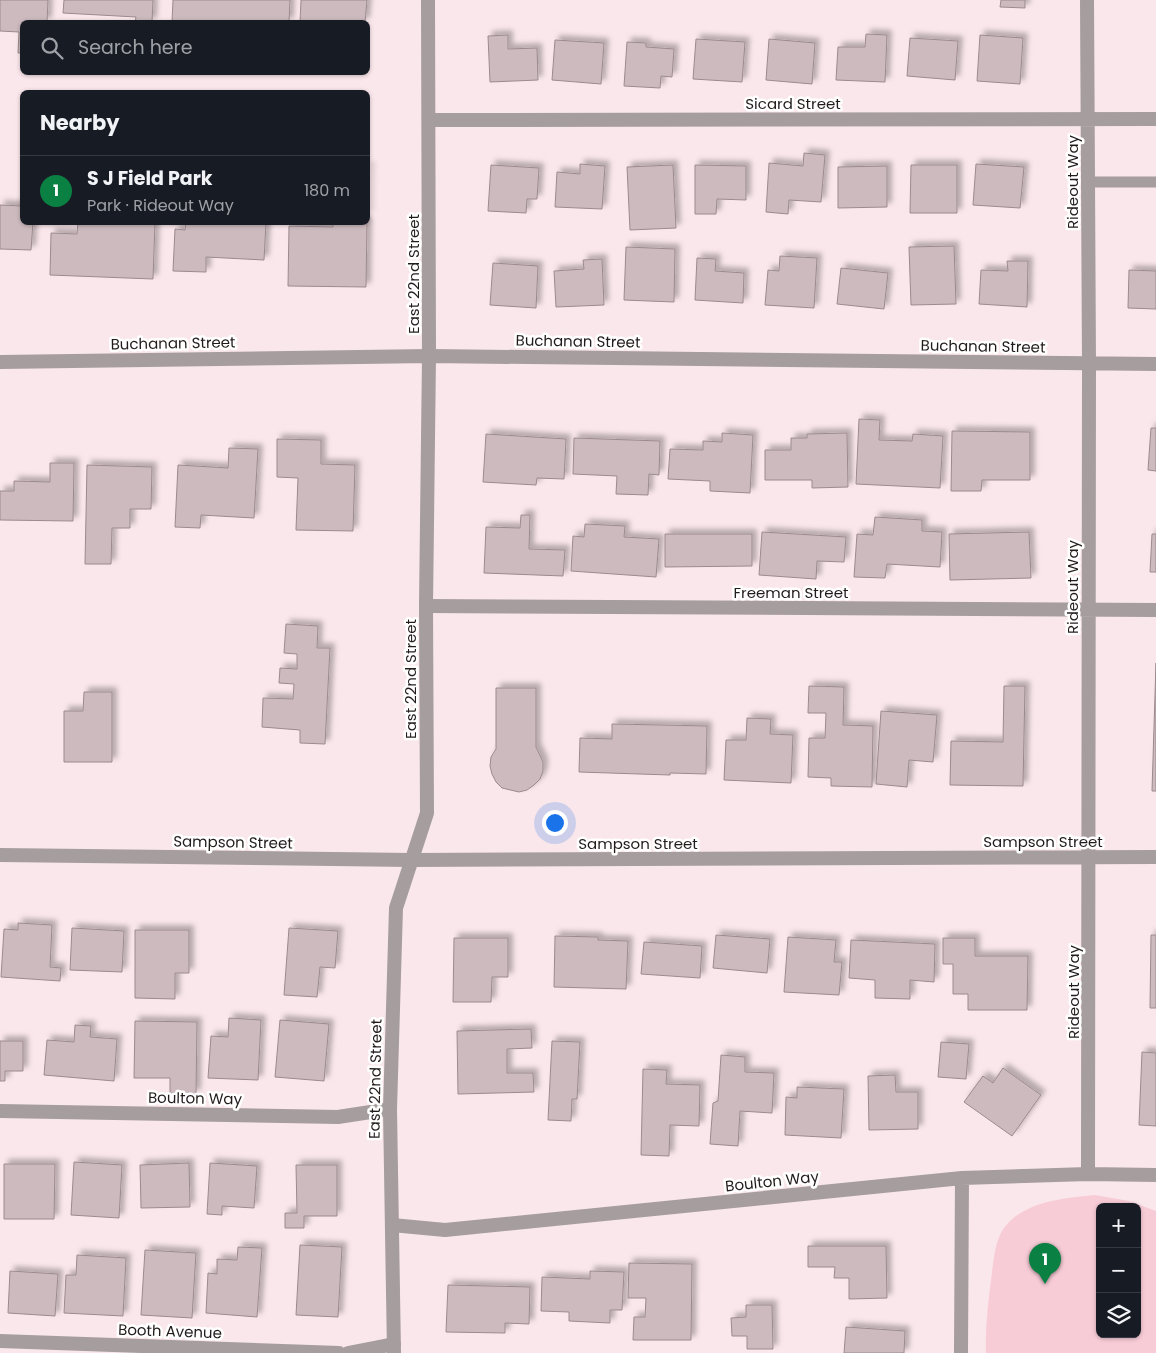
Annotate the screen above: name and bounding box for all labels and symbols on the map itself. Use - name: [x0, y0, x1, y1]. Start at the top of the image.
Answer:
- street label: Sicard Street: [745, 93, 841, 114]
- street label: Rideout Way: [1062, 134, 1083, 229]
- street label: East 22nd Street: [403, 214, 424, 334]
- street label: Buchanan Street: [515, 329, 641, 353]
- street label: Buchanan Street: [110, 331, 236, 355]
- street label: Buchanan Street: [920, 334, 1046, 358]
- street label: Rideout Way: [1062, 539, 1083, 634]
- street label: Freeman Street: [734, 582, 848, 603]
- street label: East 22nd Street: [400, 619, 421, 739]
- your location: [542, 810, 568, 836]
- street label: Sampson Street: [173, 830, 293, 854]
- street label: Sampson Street: [983, 831, 1103, 852]
- street label: Sampson Street: [578, 833, 698, 854]
- street label: Rideout Way: [1063, 944, 1084, 1039]
- street label: East 22nd Street: [363, 1019, 387, 1139]
- street label: Boulton Way: [148, 1087, 243, 1109]
- street label: Boulton Way: [724, 1166, 820, 1196]
- pin: 1: [1029, 1243, 1061, 1284]
- street label: Booth Avenue: [118, 1319, 222, 1343]

